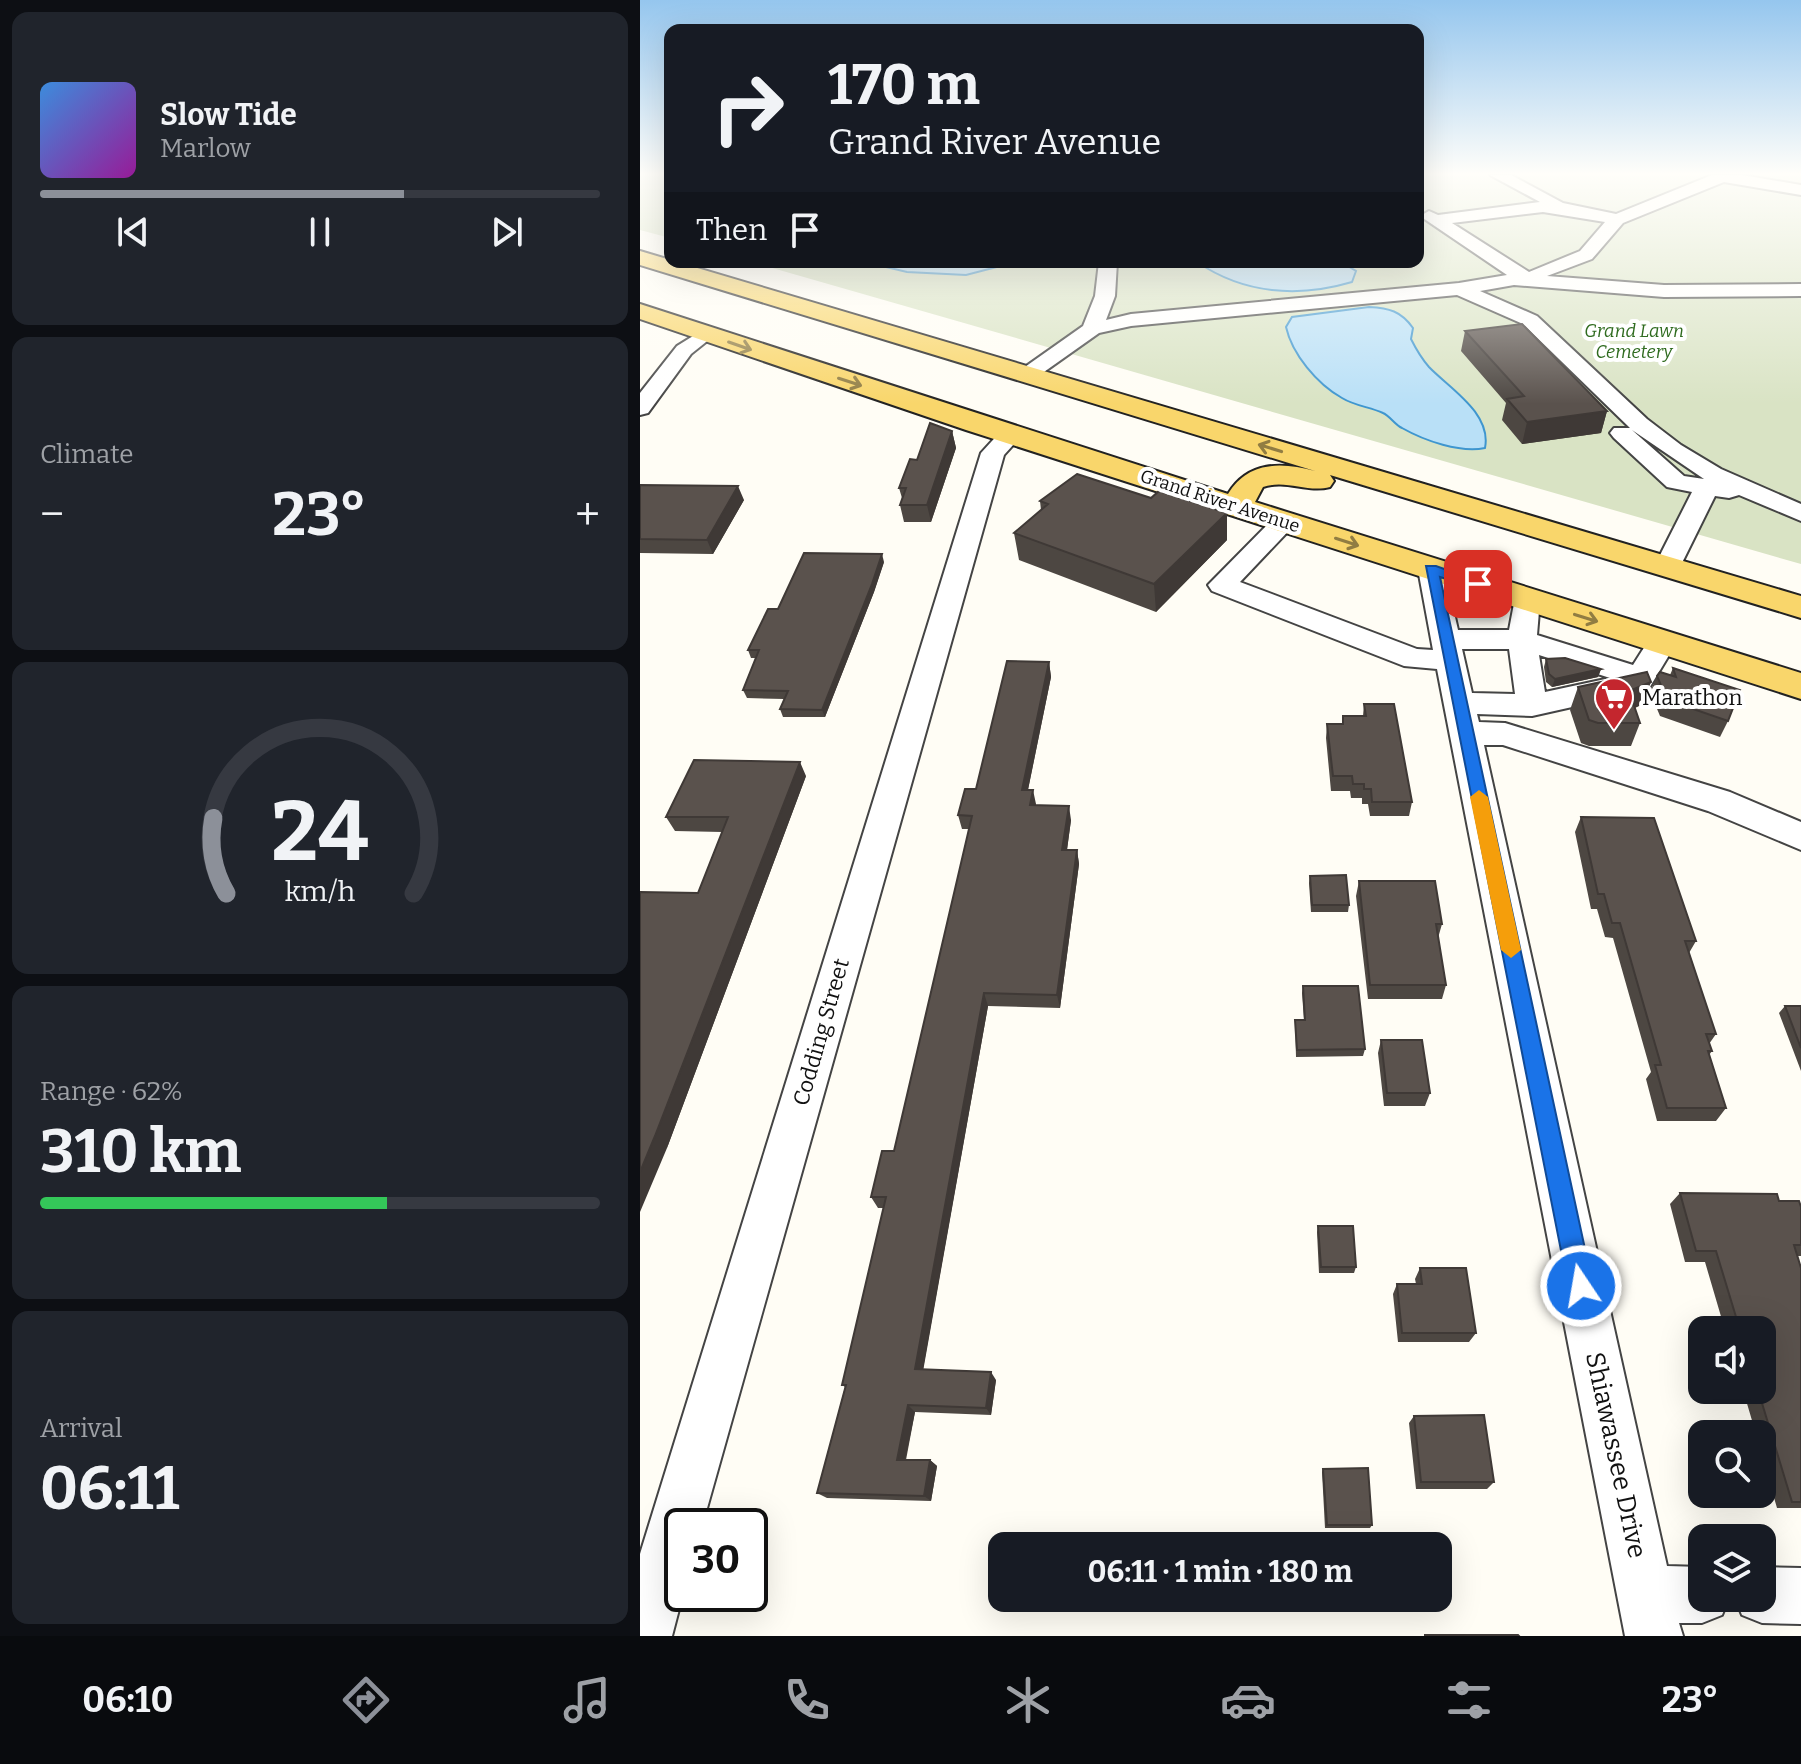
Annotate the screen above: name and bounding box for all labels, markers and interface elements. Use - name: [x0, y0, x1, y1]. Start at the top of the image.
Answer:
- text: 170 m: [828, 52, 980, 119]
- icon: right: [696, 56, 800, 160]
- text: Slow Tide: [160, 97, 297, 133]
- text: Grand River Avenue: [828, 120, 1161, 164]
- text: Marlow: [160, 133, 251, 164]
- icon: arrive: [783, 208, 827, 252]
- icon: previous: [111, 210, 155, 254]
- icon: pause: [298, 210, 342, 254]
- icon: next: [485, 210, 529, 254]
- text: Then: [696, 212, 767, 248]
- park label: Grand Lawn Cemetery: [1584, 320, 1684, 363]
- one-way arrow: [727, 339, 752, 354]
- one-way arrow: [837, 375, 862, 390]
- text: Climate: [40, 439, 134, 470]
- one-way arrow: [1258, 440, 1284, 455]
- street label: Grand River Avenue: [1137, 465, 1303, 537]
- text: 23°: [272, 479, 367, 551]
- text: −: [40, 488, 64, 541]
- text: +: [575, 488, 600, 541]
- one-way arrow: [1334, 536, 1359, 550]
- pin: [1444, 550, 1512, 618]
- icon: arrive: [1456, 562, 1500, 606]
- one-way arrow: [1572, 611, 1598, 626]
- supermarket icon: Marathon: [1593, 676, 1635, 731]
- place label: Marathon: [1642, 684, 1742, 711]
- text: 24: [271, 782, 369, 882]
- text: km/h: [285, 874, 356, 909]
- street label: Codding Street: [787, 955, 855, 1109]
- text: Range · 62%: [40, 1076, 183, 1107]
- text: 310 km: [40, 1116, 241, 1188]
- position arrow: [1539, 1244, 1623, 1328]
- map controls: [1688, 1316, 1776, 1612]
- button: sound: [1688, 1316, 1776, 1404]
- street label: Shiawassee Drive: [1579, 1349, 1653, 1561]
- text: Arrival: [40, 1413, 122, 1444]
- button: search: [1688, 1420, 1776, 1508]
- text: 06:11: [40, 1453, 179, 1525]
- speed limit sign: 30: [664, 1508, 768, 1612]
- button: layers: [1688, 1524, 1776, 1612]
- text: 06:11 · 1 min · 180 m: [1087, 1554, 1353, 1590]
- icon: directions: [338, 1672, 394, 1728]
- icon: music: [559, 1672, 615, 1728]
- icon: phone: [779, 1672, 835, 1728]
- icon: climate: [1000, 1672, 1056, 1728]
- icon: car: [1220, 1672, 1276, 1728]
- icon: filters: [1441, 1672, 1497, 1728]
- text: 06:10: [82, 1678, 173, 1722]
- text: 23°: [1662, 1678, 1719, 1722]

